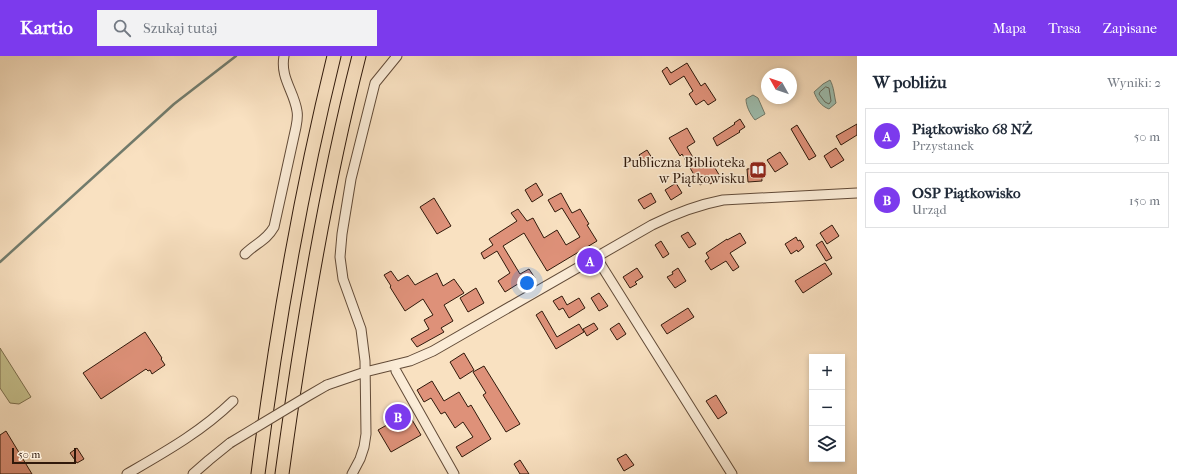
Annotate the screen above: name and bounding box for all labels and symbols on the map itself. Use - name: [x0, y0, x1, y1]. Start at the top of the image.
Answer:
- north arrow: [761, 68, 797, 104]
- place label: Publiczna Biblioteka w Piątkowisku: [623, 154, 746, 187]
- library icon: Publiczna Biblioteka w Piątkowisku: [748, 160, 768, 180]
- pin: A: [577, 246, 603, 276]
- your location: [517, 273, 537, 293]
- pin: B: [385, 402, 411, 432]
- scale bar: [12, 446, 76, 465]

